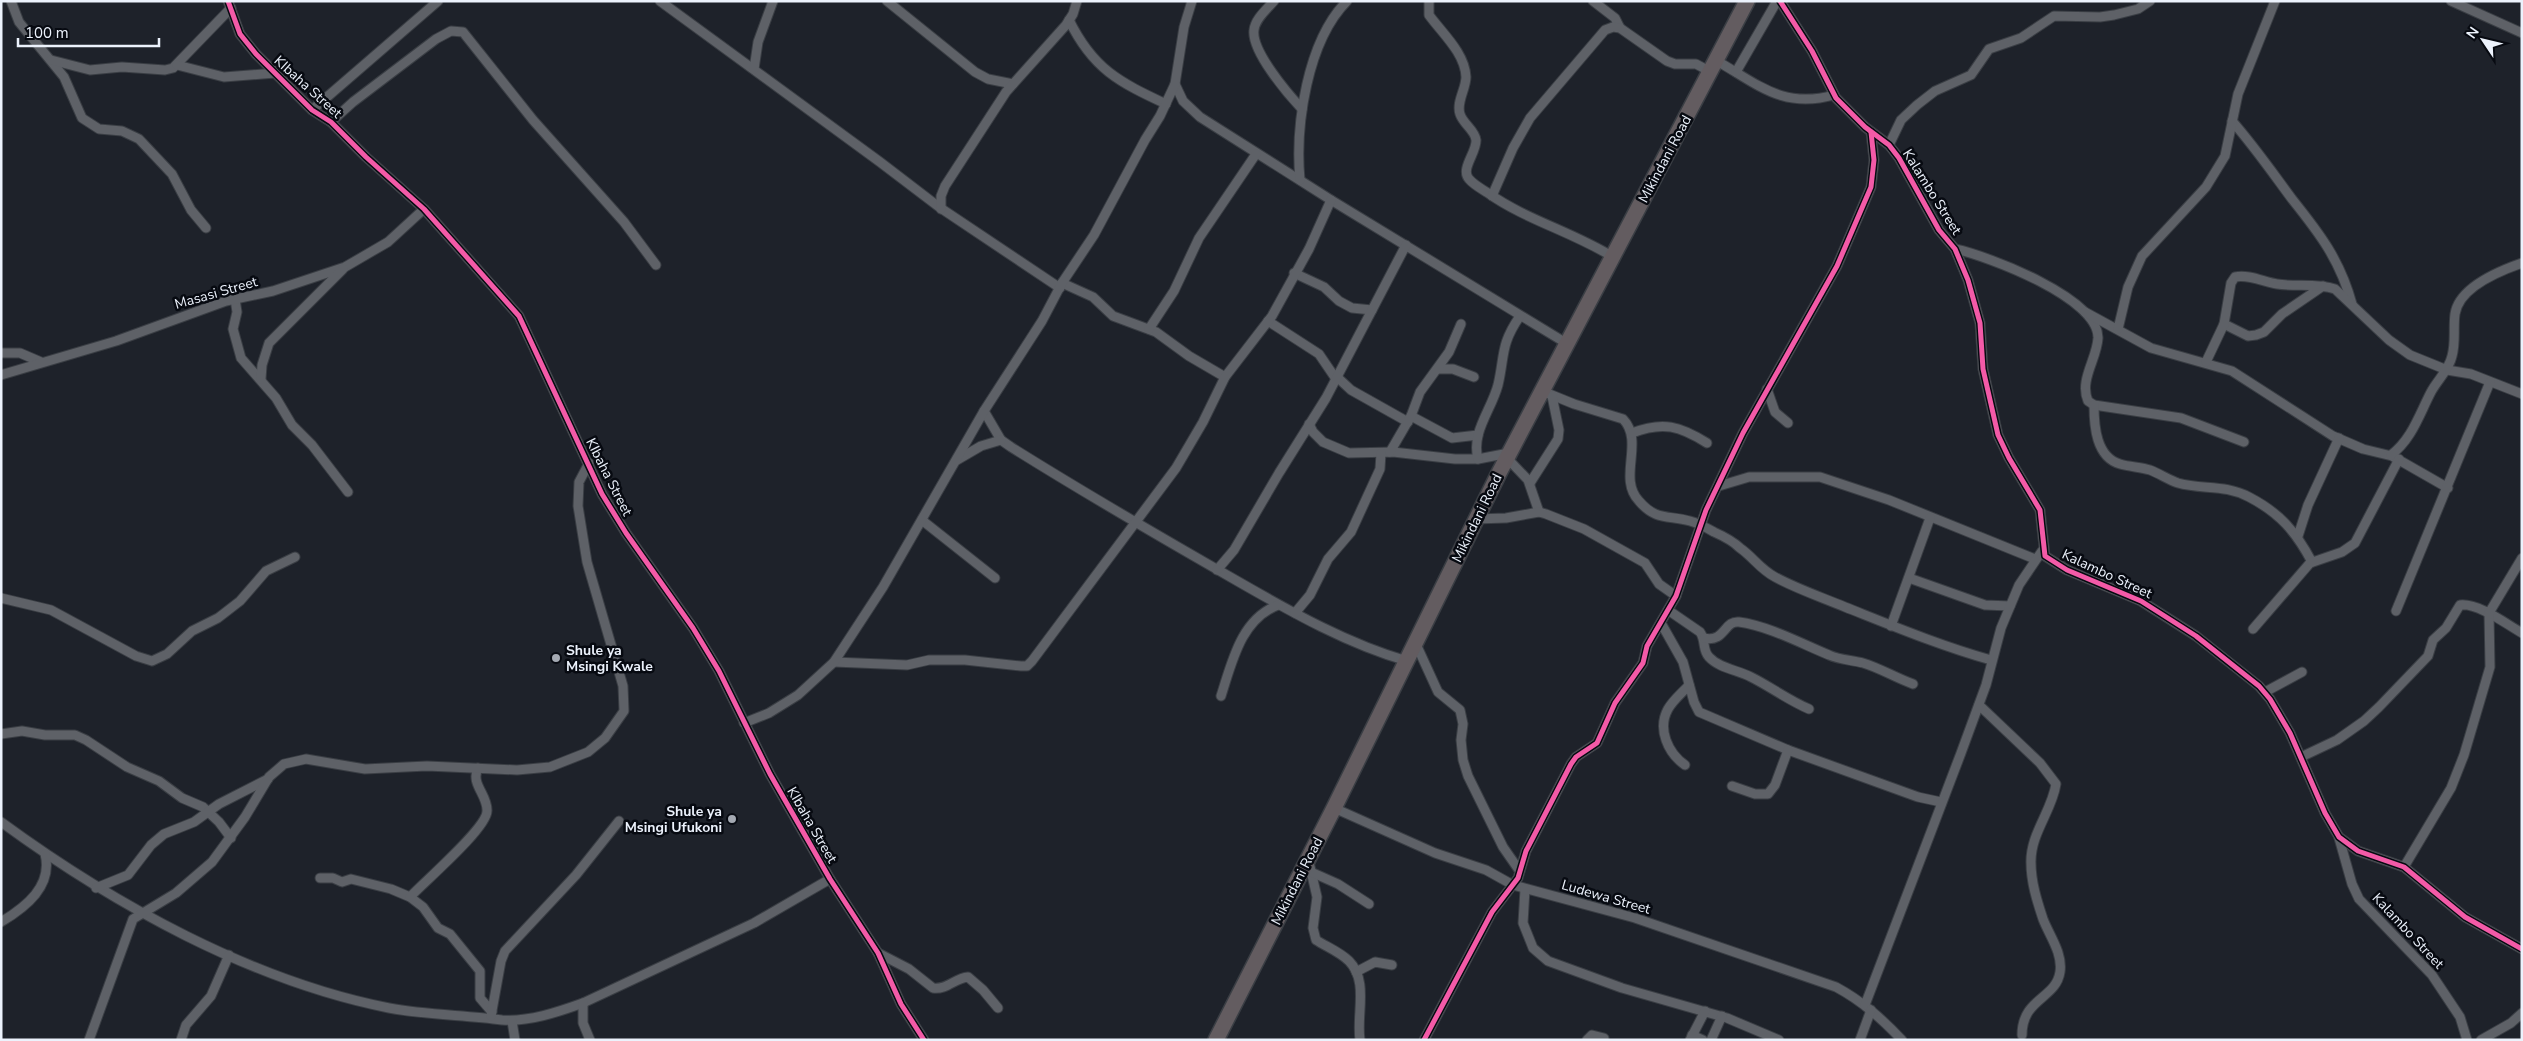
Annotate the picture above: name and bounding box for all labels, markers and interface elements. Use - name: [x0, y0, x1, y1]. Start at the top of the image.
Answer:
- scale bar: [18, 15, 159, 47]
- north arrow: [2458, 15, 2508, 65]
- text: 100 m: [25, 23, 69, 43]
- text: N: [2462, 23, 2484, 43]
- street label: KIbaha Street: [270, 51, 346, 123]
- street label: Mikindani Road: [1634, 112, 1696, 206]
- street label: Kalambo Street: [1898, 146, 1966, 238]
- street label: Masasi Street: [172, 272, 260, 314]
- street label: KIbaha Street: [581, 435, 637, 519]
- street label: Mikindani Road: [1447, 471, 1507, 565]
- street label: Kalambo Street: [2059, 545, 2155, 603]
- place label: Shule ya Msingi Kwale: [566, 641, 653, 676]
- marker: Shule ya Msingi Kwale: [550, 652, 562, 664]
- street label: KIbaha Street: [782, 783, 842, 867]
- place label: Shule ya Msingi Ufukoni: [625, 802, 722, 837]
- marker: Shule ya Msingi Ufukoni: [726, 813, 738, 825]
- street label: Mikindani Road: [1267, 834, 1327, 928]
- street label: Ludewa Street: [1559, 875, 1653, 919]
- street label: Kalambo Street: [2368, 889, 2448, 973]

